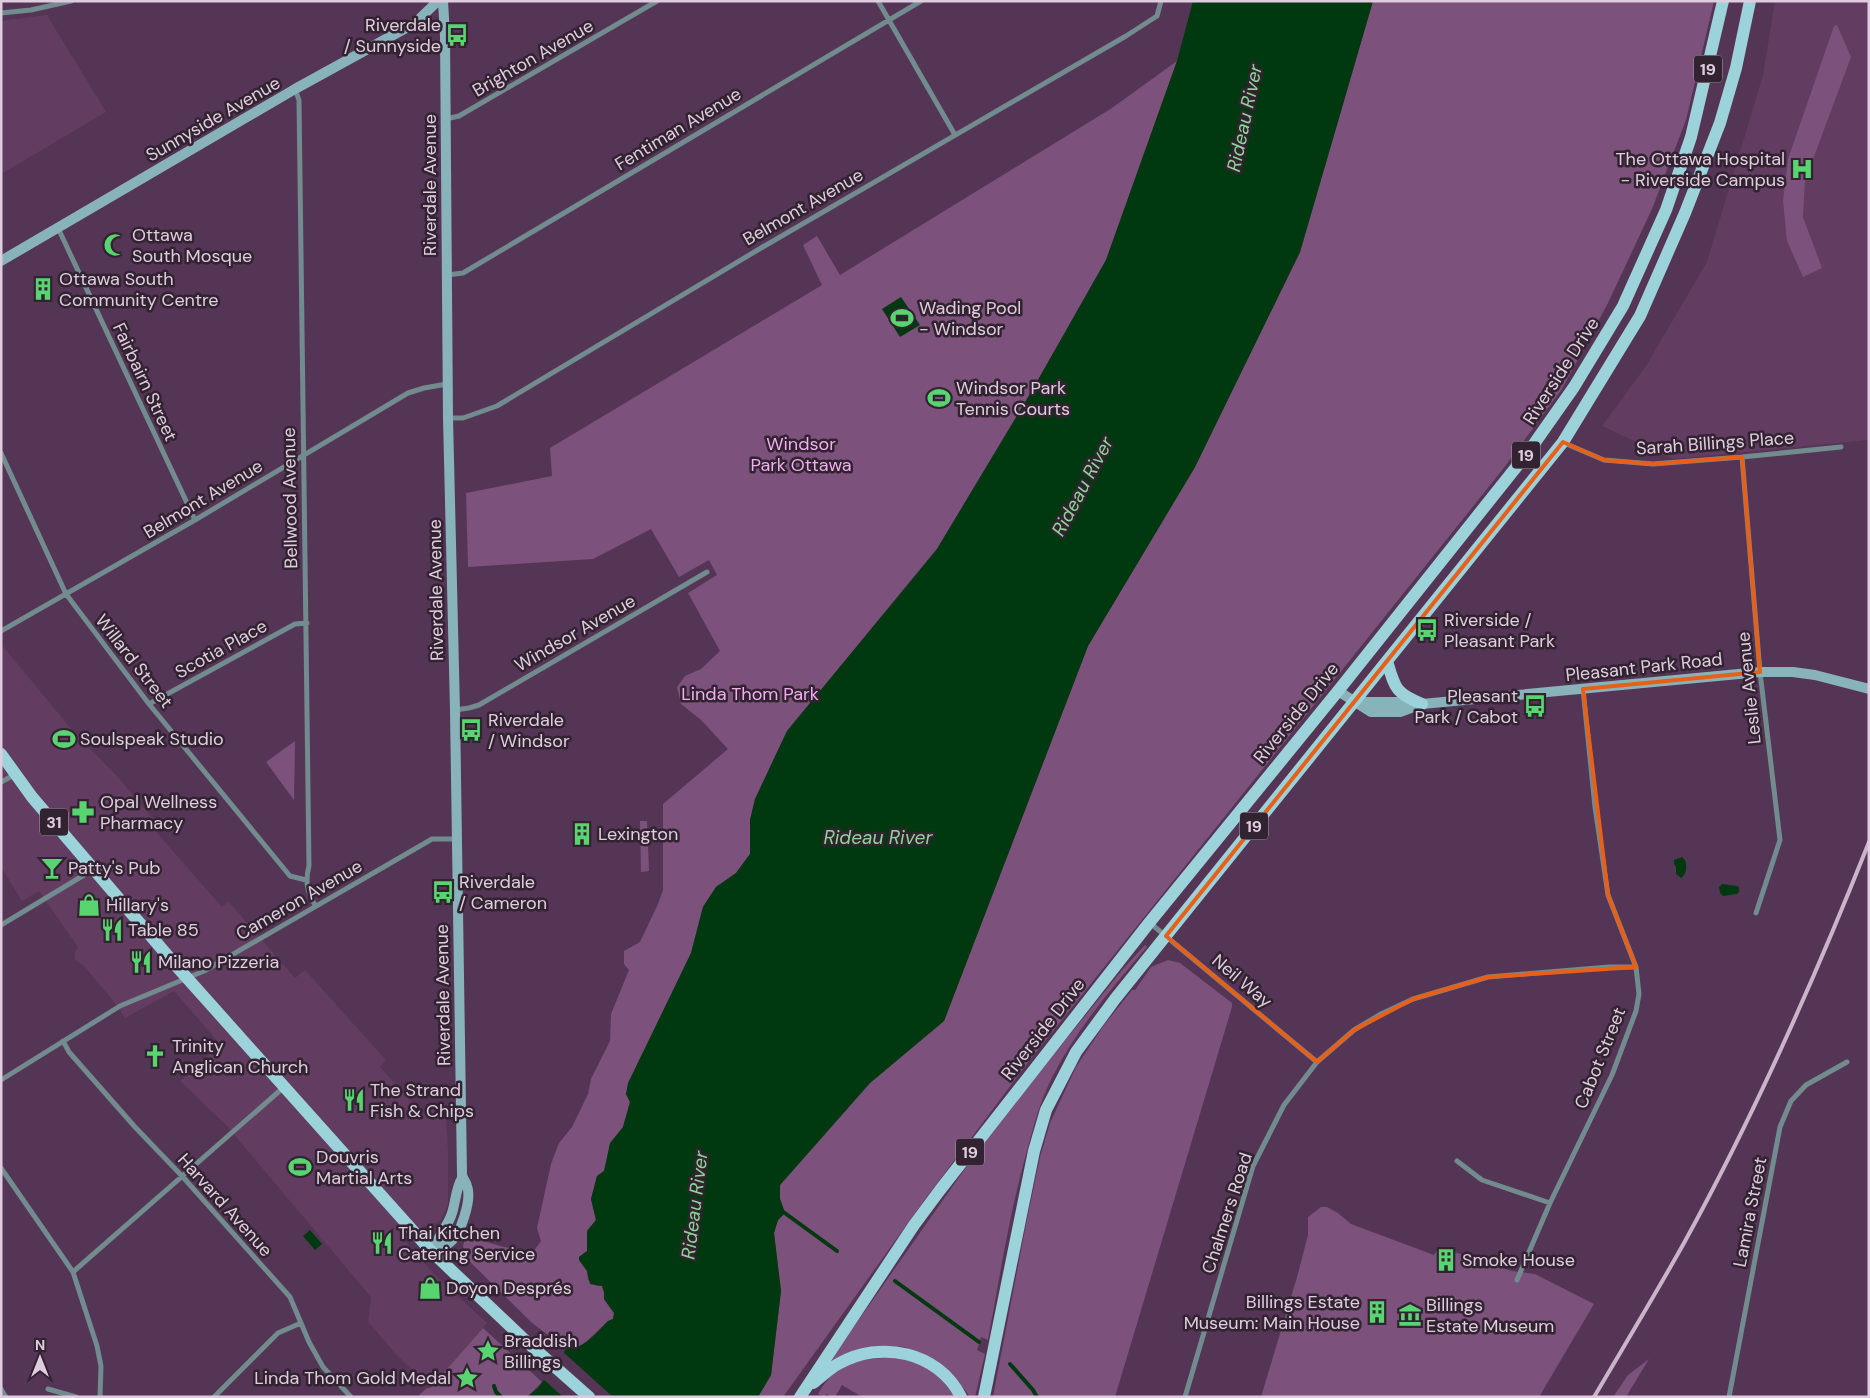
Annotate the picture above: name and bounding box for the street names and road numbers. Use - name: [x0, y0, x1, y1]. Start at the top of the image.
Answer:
- street label: Brighton Avenue: [468, 14, 598, 102]
- road number: 19: [1694, 56, 1722, 82]
- street label: Sunnyside Avenue: [141, 71, 285, 167]
- street label: Fentiman Avenue: [610, 82, 746, 176]
- street label: Riverdale Avenue: [418, 114, 442, 256]
- street label: Belmont Avenue: [738, 163, 868, 251]
- street label: Riverside Drive: [1517, 313, 1605, 429]
- street label: Fairbairn Street: [107, 319, 183, 445]
- street label: Sarah Billings Place: [1635, 426, 1795, 460]
- street label: Bellwood Avenue: [277, 427, 303, 569]
- road number: 19: [1512, 442, 1540, 468]
- street label: Belmont Avenue: [139, 454, 267, 544]
- street label: Riverdale Avenue: [423, 519, 449, 661]
- street label: Windsor Avenue: [510, 589, 640, 677]
- street label: Willard Street: [90, 609, 178, 713]
- street label: Scotia Place: [171, 614, 271, 684]
- street label: Leslie Avenue: [1731, 631, 1767, 745]
- street label: Pleasant Park Road: [1564, 647, 1724, 687]
- street label: Riverside Drive: [1248, 658, 1344, 768]
- road number: 31: [40, 809, 68, 836]
- road number: 19: [1240, 812, 1268, 839]
- street label: Cameron Avenue: [231, 854, 367, 946]
- street label: Riverdale Avenue: [430, 924, 456, 1066]
- street label: Neil Way: [1207, 949, 1277, 1013]
- street label: Riverside Drive: [996, 973, 1090, 1085]
- street label: Cabot Street: [1569, 1004, 1631, 1112]
- road number: 19: [956, 1138, 984, 1166]
- street label: Harvard Avenue: [172, 1148, 278, 1262]
- street label: Chalmers Road: [1196, 1150, 1258, 1276]
- street label: Lamira Street: [1728, 1155, 1772, 1269]

